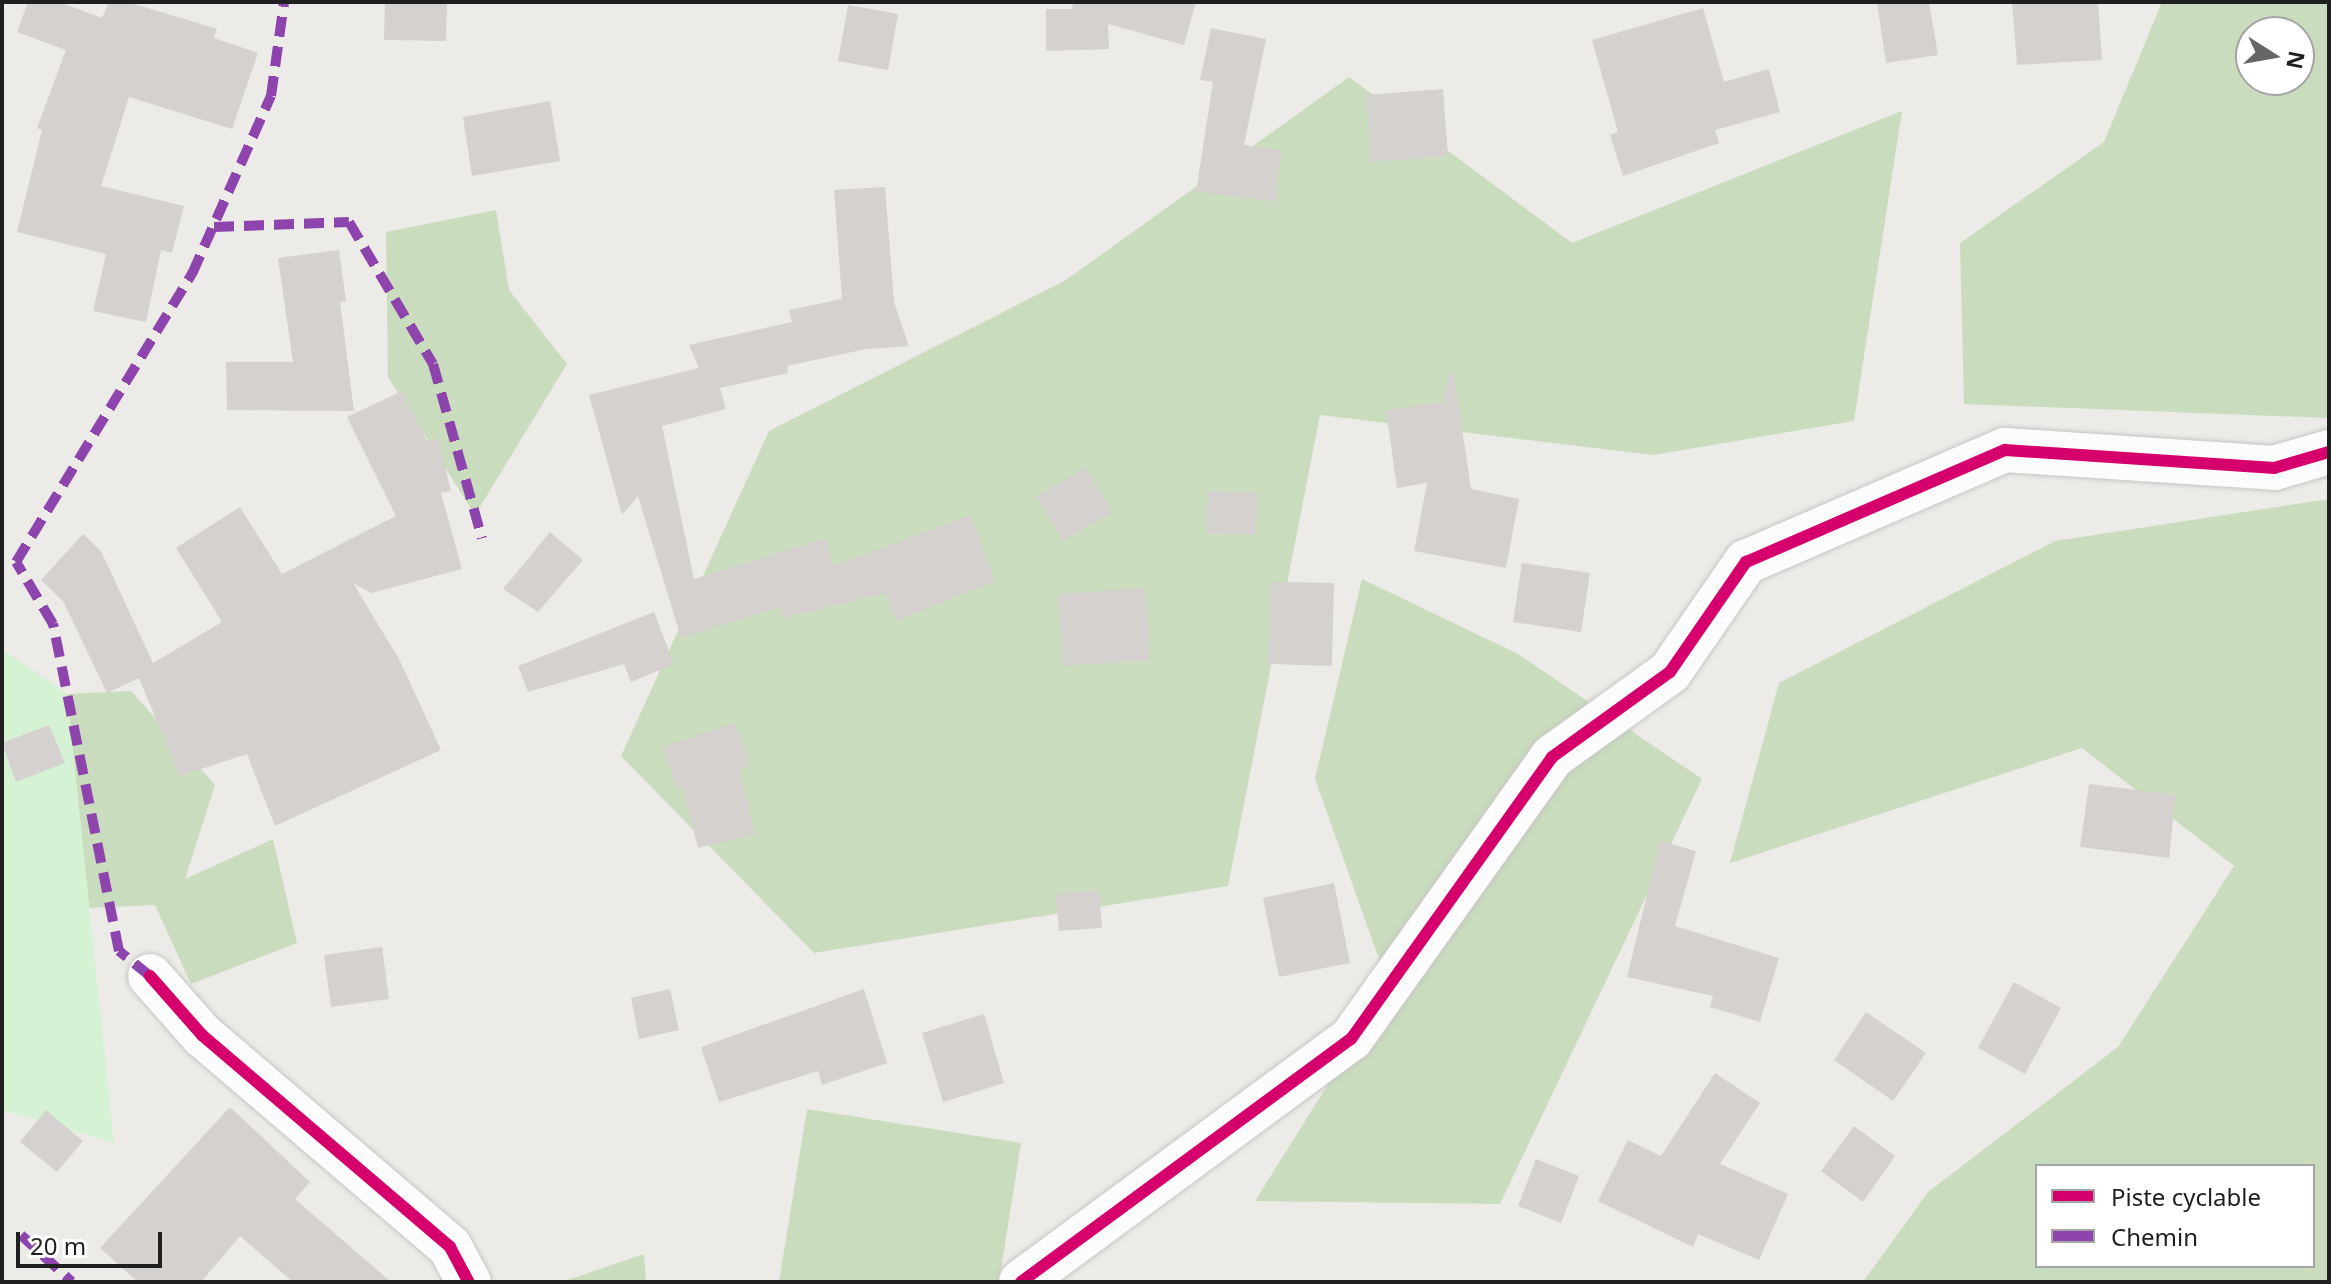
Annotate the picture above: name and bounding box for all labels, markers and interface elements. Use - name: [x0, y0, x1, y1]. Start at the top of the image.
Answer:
- north arrow: [2235, 16, 2315, 96]
- text: N: [2280, 49, 2313, 72]
- legend: [2035, 1164, 2315, 1268]
- text: Piste cyclable: [2111, 1180, 2261, 1213]
- scale bar: [20, 1216, 166, 1266]
- text: Chemin: [2111, 1220, 2198, 1253]
- text: 20 m: [30, 1229, 86, 1262]

